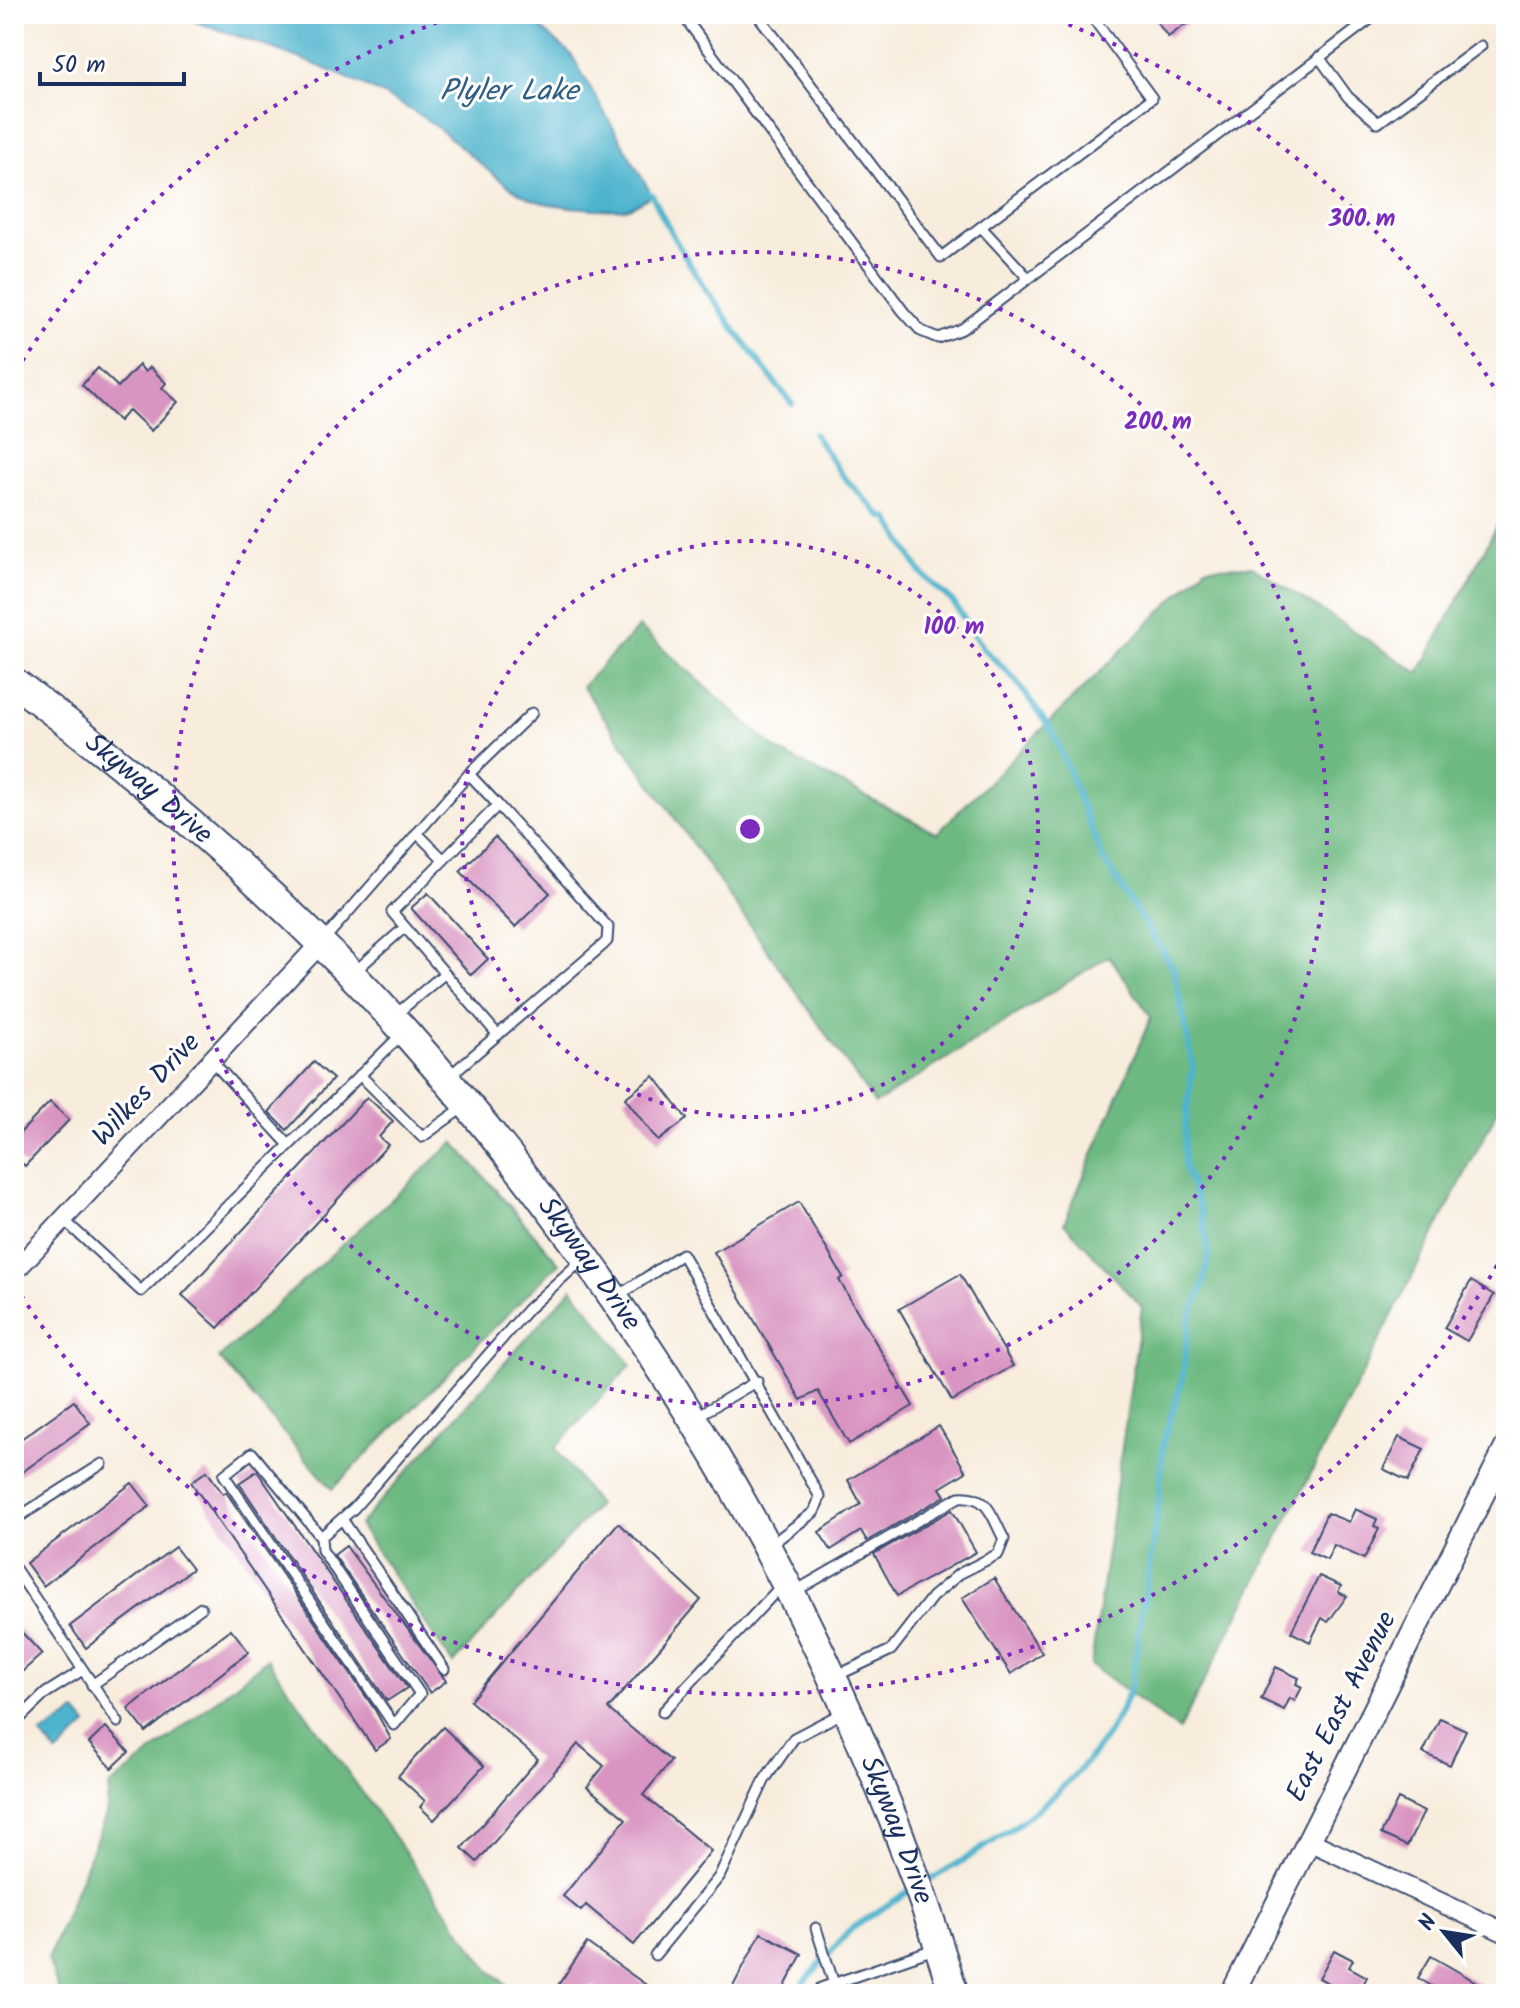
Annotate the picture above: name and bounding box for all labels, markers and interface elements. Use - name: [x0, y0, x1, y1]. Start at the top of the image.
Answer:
- scale bar: [40, 36, 184, 86]
- text: 50 m: [52, 46, 106, 85]
- water label: Plyler Lake: [440, 68, 581, 116]
- text: 300 m: [1328, 200, 1395, 239]
- text: 200 m: [1124, 403, 1192, 442]
- text: 100 m: [924, 608, 984, 647]
- street label: Skyway Drive: [74, 722, 223, 856]
- centre of rings: [736, 815, 764, 843]
- street label: Wilkes Drive: [82, 1022, 212, 1158]
- street label: Skyway Drive: [526, 1187, 653, 1341]
- street label: East East Avenue: [1274, 1603, 1410, 1811]
- street label: Skyway Drive: [847, 1749, 946, 1911]
- north arrow: [1404, 1892, 1484, 1972]
- text: N: [1410, 1908, 1448, 1938]

